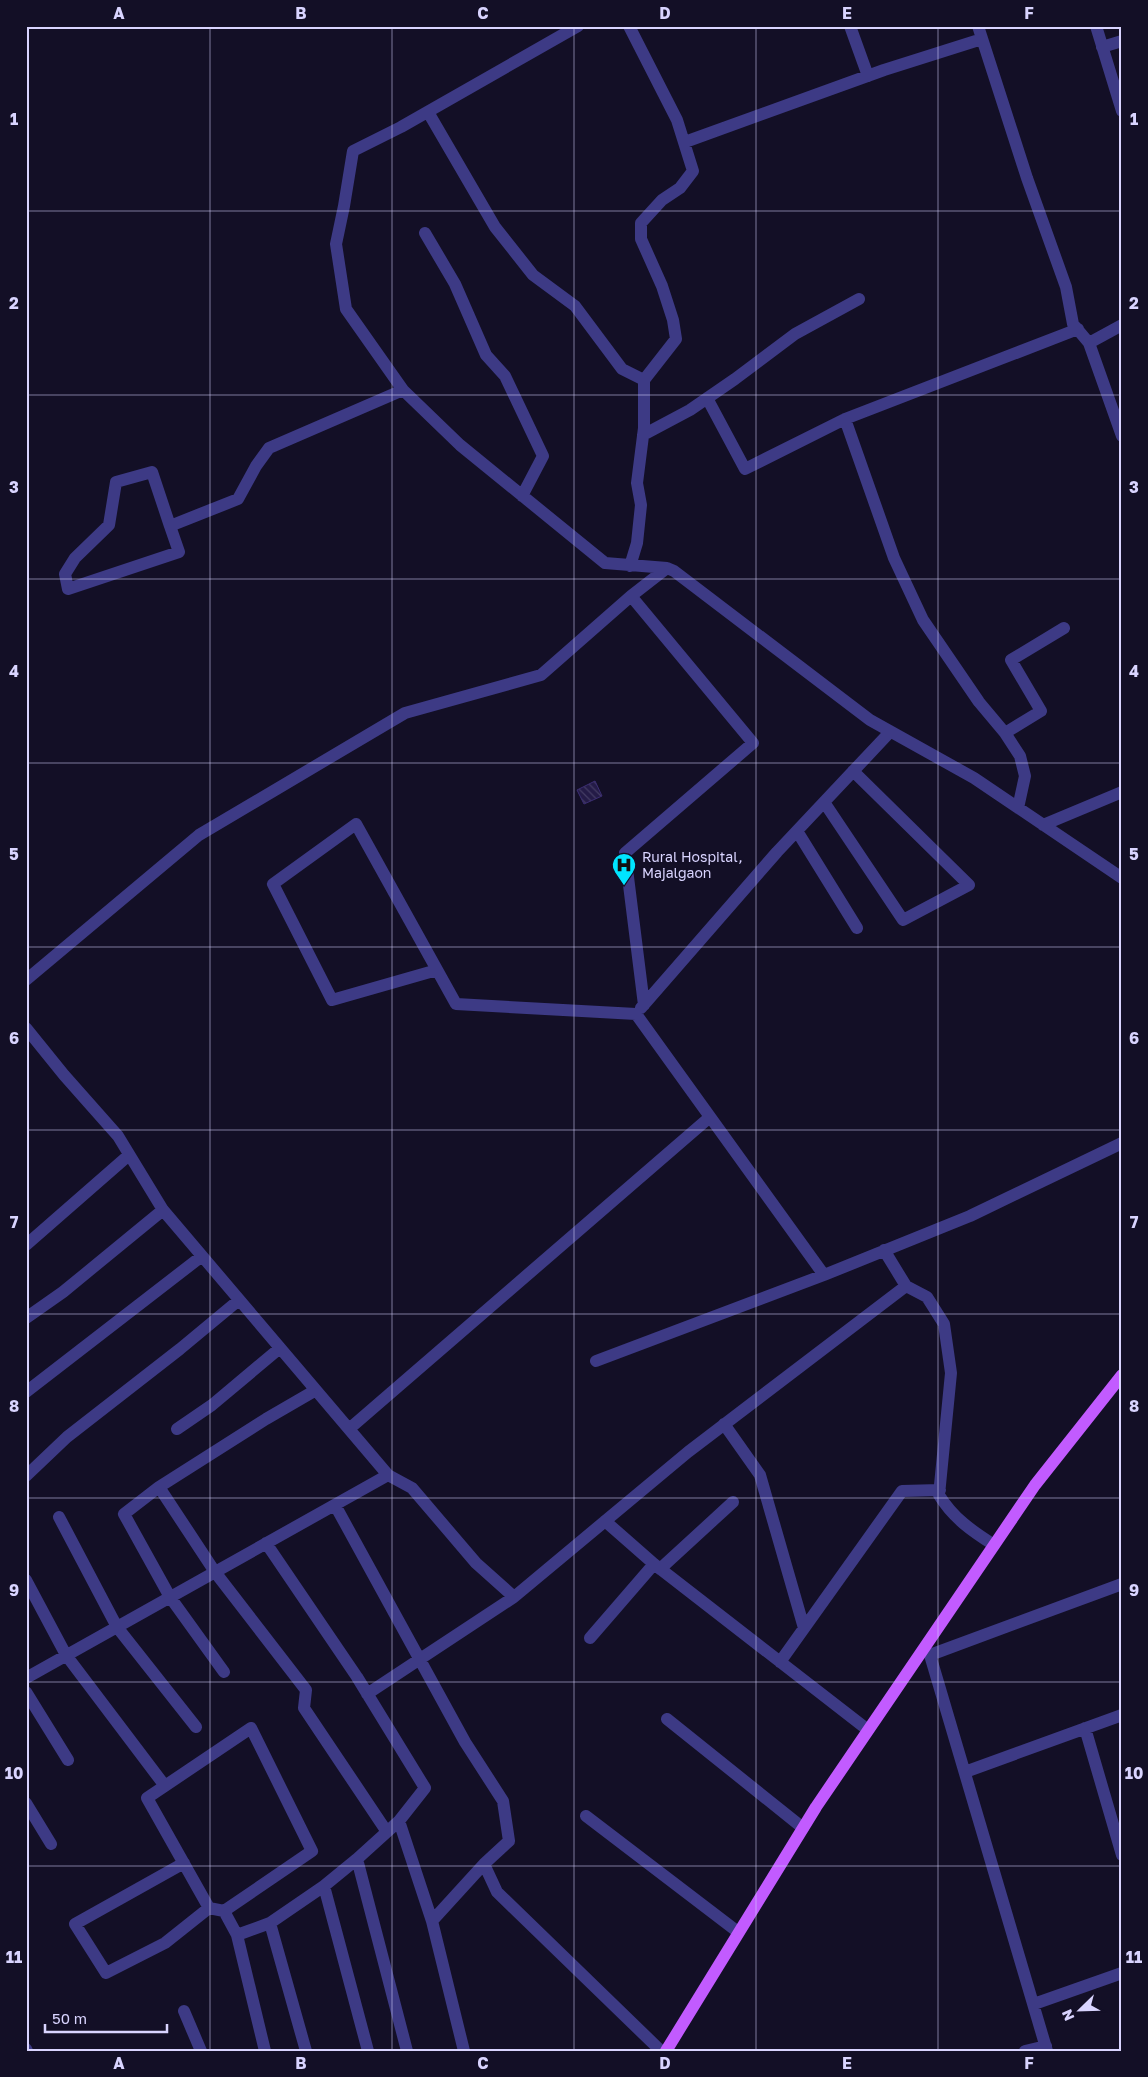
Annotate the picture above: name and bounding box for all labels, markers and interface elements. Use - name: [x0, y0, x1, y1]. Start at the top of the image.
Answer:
- text: A: [113, 3, 125, 23]
- text: B: [295, 3, 307, 23]
- text: C: [477, 3, 489, 23]
- text: D: [659, 3, 671, 23]
- text: E: [842, 3, 852, 23]
- text: F: [1024, 3, 1034, 23]
- text: 1: [10, 109, 18, 129]
- text: 1: [1130, 109, 1138, 129]
- text: 2: [9, 293, 19, 313]
- text: 2: [1129, 293, 1139, 313]
- text: 3: [9, 477, 19, 497]
- text: 3: [1129, 477, 1139, 497]
- text: 4: [9, 661, 19, 681]
- text: 4: [1129, 661, 1139, 681]
- text: 5: [9, 844, 19, 864]
- text: 5: [1129, 844, 1139, 864]
- place label: Rural Hospital, Majalgaon: [642, 848, 743, 881]
- hospital icon: Rural Hospital, Majalgaon: [611, 852, 637, 886]
- text: 6: [9, 1028, 19, 1048]
- text: 6: [1129, 1028, 1139, 1048]
- text: 7: [10, 1212, 19, 1232]
- text: 7: [1130, 1212, 1139, 1232]
- text: 8: [9, 1396, 19, 1416]
- text: 8: [1129, 1396, 1139, 1416]
- text: 9: [9, 1580, 19, 1600]
- text: 9: [1129, 1580, 1139, 1600]
- text: 10: [5, 1763, 23, 1783]
- text: 10: [1125, 1763, 1143, 1783]
- text: 11: [6, 1947, 22, 1967]
- text: 11: [1126, 1947, 1142, 1967]
- north arrow: [1056, 1984, 1106, 2034]
- scale bar: [45, 2002, 168, 2034]
- text: N: [1058, 2007, 1077, 2023]
- text: 50 m: [52, 2009, 87, 2027]
- text: A: [113, 2053, 125, 2073]
- text: B: [295, 2053, 307, 2073]
- text: C: [477, 2053, 489, 2073]
- text: D: [659, 2053, 671, 2073]
- text: E: [842, 2053, 852, 2073]
- text: F: [1024, 2053, 1034, 2073]

